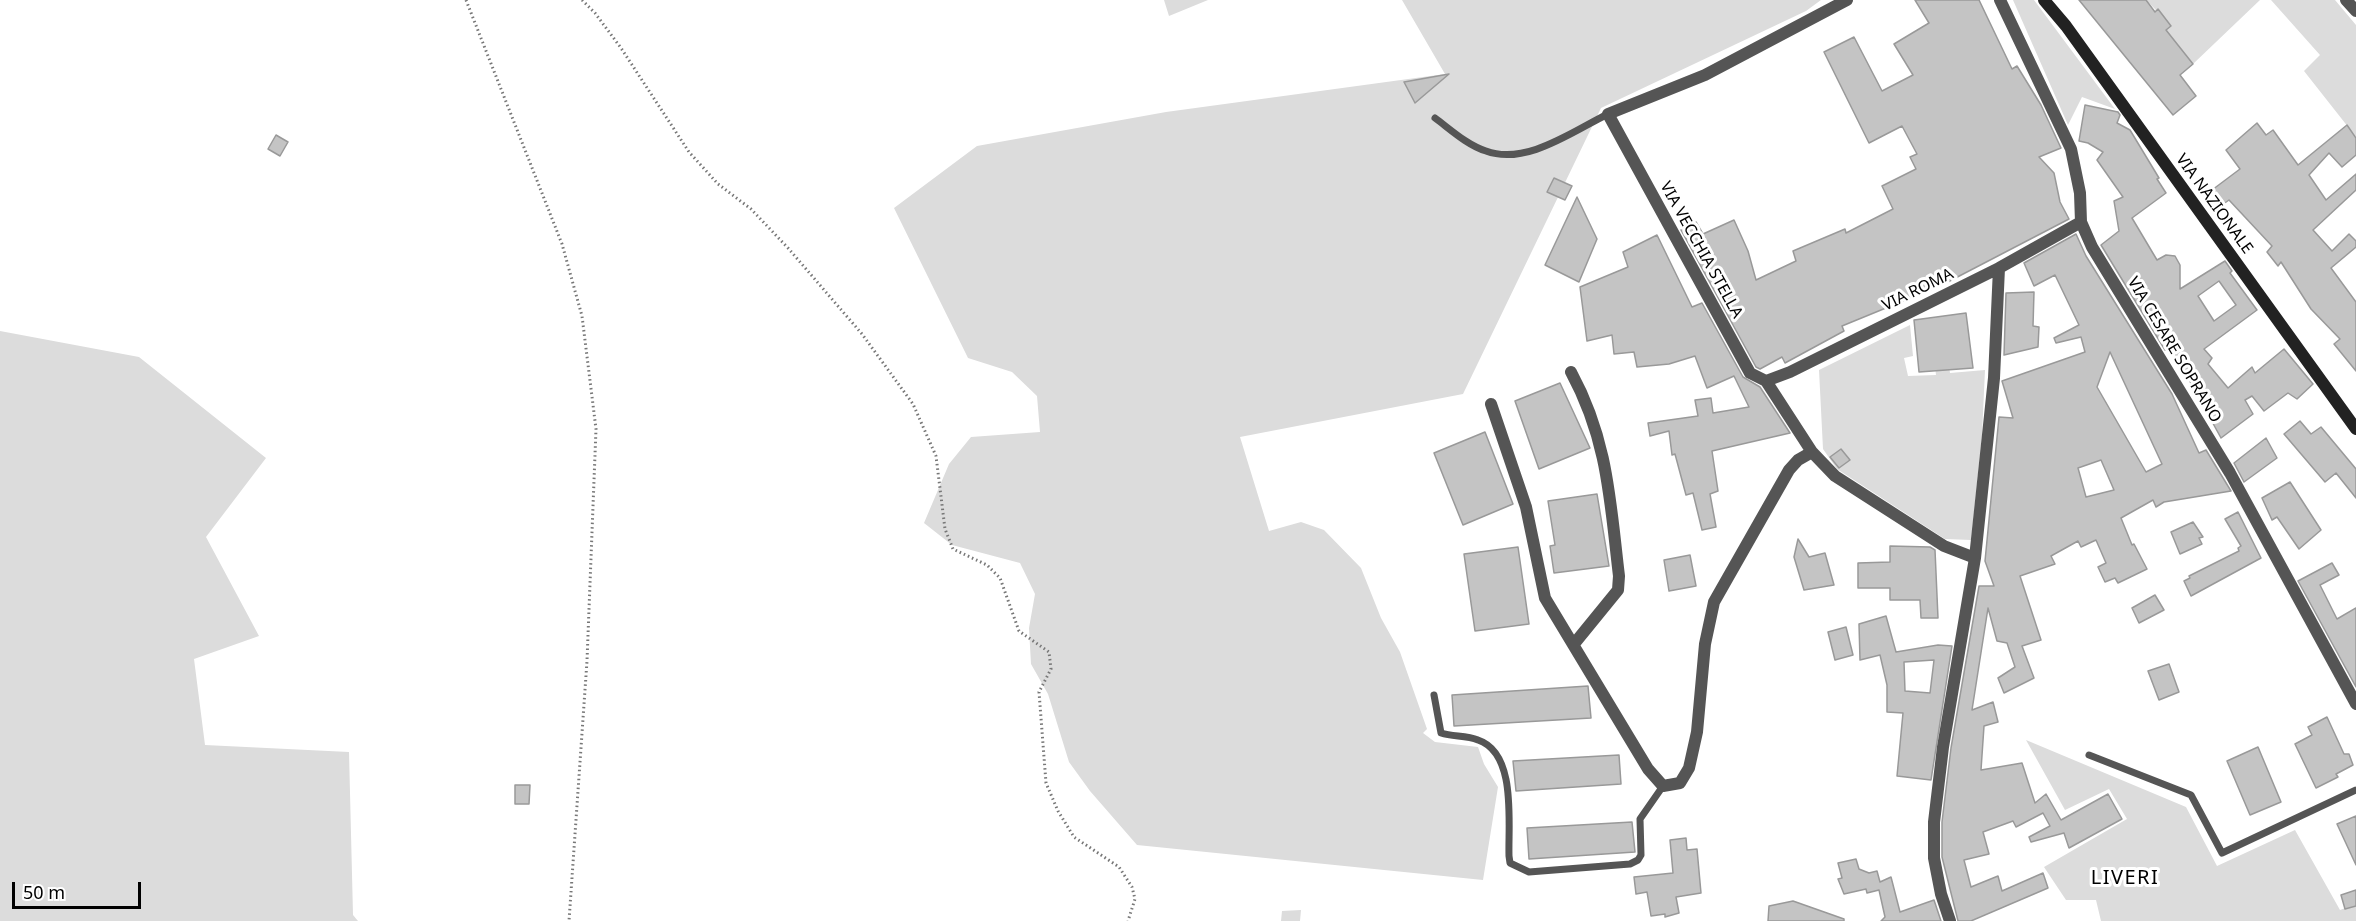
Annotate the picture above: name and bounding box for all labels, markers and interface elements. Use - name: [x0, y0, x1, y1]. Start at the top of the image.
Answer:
- street label: VIA NAZIONALE: [2171, 150, 2257, 258]
- street label: VIA VECCHIA STELLA: [1656, 178, 1746, 322]
- street label: VIA ROMA: [1879, 265, 1957, 315]
- street label: VIA CESARE SOPRANO: [2123, 274, 2225, 426]
- district label: LIVERI: [2091, 866, 2159, 890]
- scale bar: [15, 870, 144, 908]
- text: 50 m: [23, 880, 65, 904]

